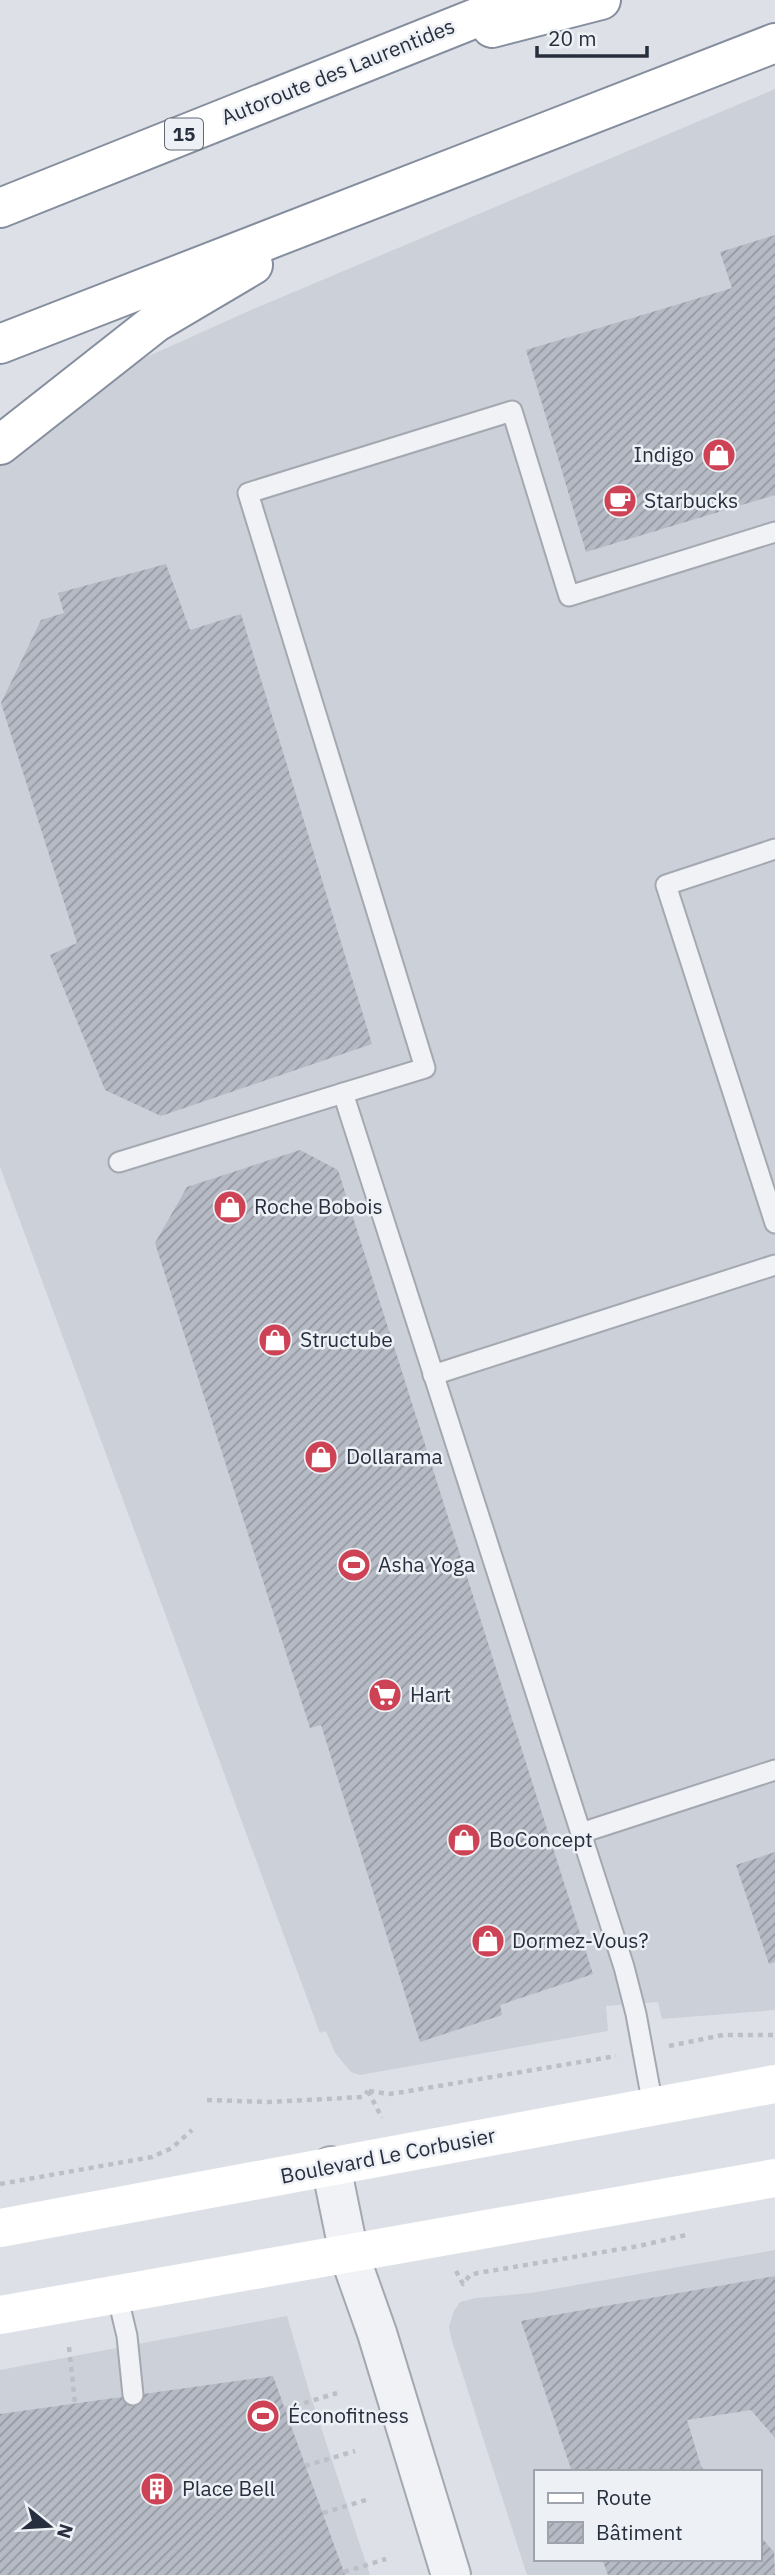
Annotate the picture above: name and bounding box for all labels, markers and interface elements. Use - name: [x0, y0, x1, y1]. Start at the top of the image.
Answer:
- street label: Autoroute des Laurentides: [217, 11, 459, 131]
- scale bar: [537, 14, 647, 58]
- text: 20 m: [548, 24, 597, 52]
- road number: 15: [165, 118, 203, 150]
- shop icon: Indigo: [700, 436, 738, 474]
- place label: Indigo: [634, 440, 694, 468]
- cafe icon: Starbucks: [601, 482, 639, 520]
- place label: Starbucks: [644, 486, 738, 514]
- shop icon: Roche Bobois: [211, 1188, 249, 1226]
- place label: Roche Bobois: [254, 1192, 383, 1220]
- shop icon: Structube: [256, 1321, 294, 1359]
- place label: Structube: [300, 1325, 393, 1353]
- shop icon: Dollarama: [302, 1438, 340, 1476]
- place label: Dollarama: [346, 1442, 443, 1470]
- sports icon: Asha Yoga: [335, 1546, 373, 1584]
- place label: Asha Yoga: [378, 1550, 475, 1578]
- supermarket icon: Hart: [366, 1676, 404, 1714]
- place label: Hart: [410, 1680, 451, 1708]
- shop icon: BoConcept: [445, 1821, 483, 1859]
- place label: BoConcept: [489, 1825, 593, 1853]
- shop icon: Dormez-Vous?: [469, 1922, 507, 1960]
- place label: Dormez-Vous?: [512, 1926, 649, 1954]
- street label: Boulevard Le Corbusier: [278, 2120, 498, 2190]
- sports icon: Éconofitness: [244, 2397, 282, 2435]
- place label: Éconofitness: [288, 2401, 409, 2429]
- building icon: Place Bell: [138, 2470, 176, 2508]
- legend: [534, 2470, 761, 2561]
- place label: Place Bell: [182, 2474, 275, 2502]
- text: Route: [596, 2483, 652, 2511]
- north arrow: [14, 2491, 84, 2561]
- text: Bâtiment: [596, 2518, 683, 2546]
- text: N: [52, 2521, 79, 2542]

